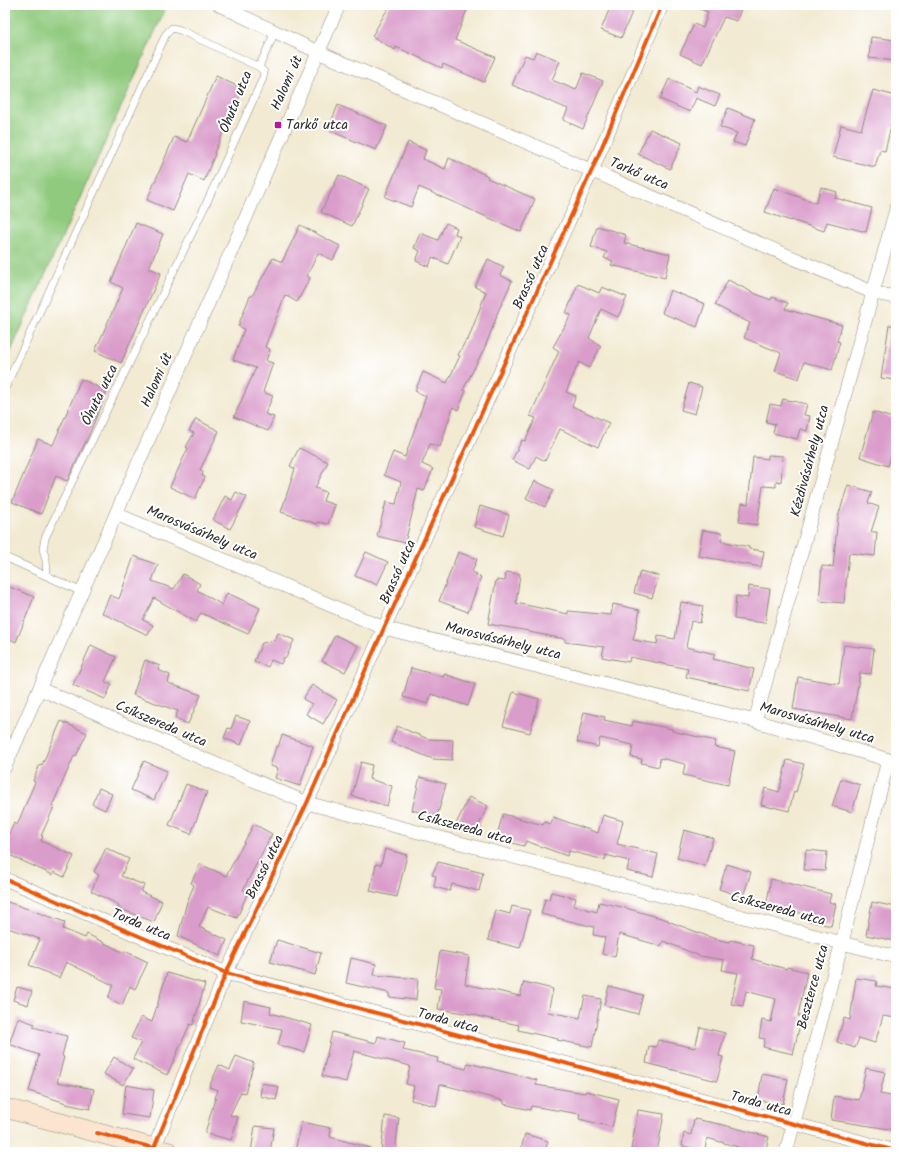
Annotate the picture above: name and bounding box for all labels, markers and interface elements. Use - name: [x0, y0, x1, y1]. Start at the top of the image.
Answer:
- street label: Halomi út: [265, 52, 309, 114]
- street label: Óhuta utca: [214, 68, 258, 136]
- place label: Tarkő utca: [286, 114, 348, 136]
- marker: Tarkő utca: [273, 120, 283, 130]
- street label: Tarkő utca: [606, 152, 672, 196]
- street label: Brassó utca: [507, 241, 555, 313]
- street label: Halomi út: [135, 349, 179, 411]
- street label: Óhuta utca: [76, 361, 124, 429]
- street label: Kézdivásárhely utca: [784, 403, 836, 519]
- street label: Marosvásárhely utca: [143, 500, 261, 566]
- street label: Brassó utca: [374, 536, 422, 608]
- street label: Marosvásárhely utca: [443, 616, 563, 666]
- street label: Csíkszereda utca: [112, 695, 210, 753]
- street label: Marosvásárhely utca: [757, 696, 877, 750]
- street label: Csíkszereda utca: [415, 805, 515, 851]
- street label: Brassó utca: [240, 831, 290, 903]
- street label: Csíkszereda utca: [728, 886, 828, 932]
- street label: Torda utca: [108, 903, 174, 947]
- street label: Beszterce utca: [791, 942, 835, 1032]
- street label: Torda utca: [415, 1002, 481, 1040]
- street label: Torda utca: [728, 1085, 794, 1123]

